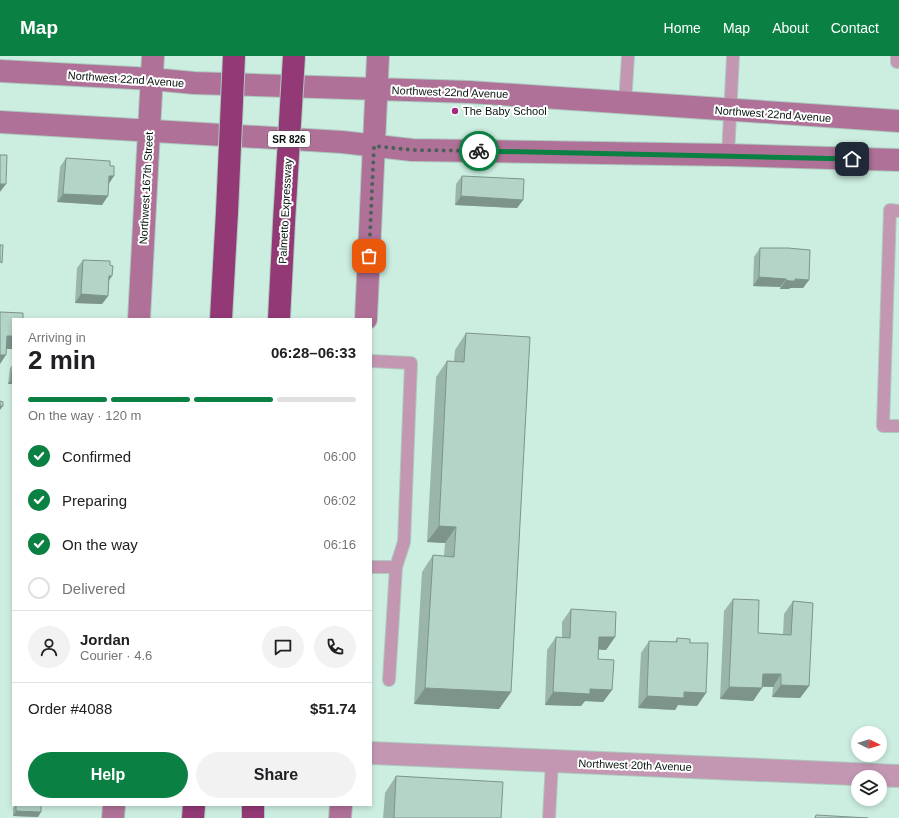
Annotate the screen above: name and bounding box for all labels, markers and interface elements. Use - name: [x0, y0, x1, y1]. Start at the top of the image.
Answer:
- text: Map: [20, 17, 58, 38]
- text: Home: [664, 20, 701, 36]
- text: Map: [723, 20, 750, 36]
- text: About: [772, 20, 809, 36]
- text: Contact: [831, 20, 879, 36]
- street label: Northwest 22nd Avenue: [67, 69, 185, 89]
- street label: Northwest 22nd Avenue: [392, 84, 508, 100]
- street label: Northwest 22nd Avenue: [714, 104, 832, 124]
- place label: The Baby School: [463, 105, 547, 117]
- marker: The Baby School: [450, 106, 460, 116]
- road number: SR 826: [268, 131, 310, 147]
- courier: [459, 131, 499, 171]
- street label: Northwest 167th Street: [137, 132, 155, 244]
- icon: bike: [468, 140, 490, 162]
- pin: [835, 142, 869, 176]
- icon: home: [841, 148, 863, 170]
- street label: Palmetto Expressway: [276, 157, 294, 264]
- pin: [352, 239, 386, 273]
- icon: bag: [358, 245, 380, 267]
- text: Arriving in: [28, 330, 86, 345]
- text: 06:28–06:33: [271, 344, 356, 361]
- text: 2 min: [28, 345, 96, 375]
- text: On the way · 120 m: [28, 408, 141, 423]
- icon: check: [28, 445, 50, 467]
- text: Confirmed: [62, 448, 131, 465]
- text: 06:00: [323, 449, 356, 464]
- icon: check: [28, 489, 50, 511]
- text: Preparing: [62, 492, 127, 509]
- text: 06:02: [323, 493, 356, 508]
- icon: check: [28, 533, 50, 555]
- text: On the way: [62, 536, 138, 553]
- text: 06:16: [323, 537, 356, 552]
- text: Delivered: [62, 580, 125, 597]
- button: person: [28, 626, 70, 668]
- button: chat: [262, 626, 304, 668]
- button: phone: [314, 626, 356, 668]
- text: Jordan: [80, 631, 130, 648]
- text: Courier · 4.6: [80, 648, 152, 663]
- text: Order #4088: [28, 700, 112, 717]
- text: $51.74: [310, 700, 356, 717]
- north arrow: [851, 726, 887, 762]
- map controls: [851, 726, 887, 806]
- button: Help: [28, 752, 188, 798]
- button: Share: [196, 752, 356, 798]
- street label: Northwest 20th Avenue: [578, 757, 692, 773]
- button: layers: [851, 770, 887, 806]

